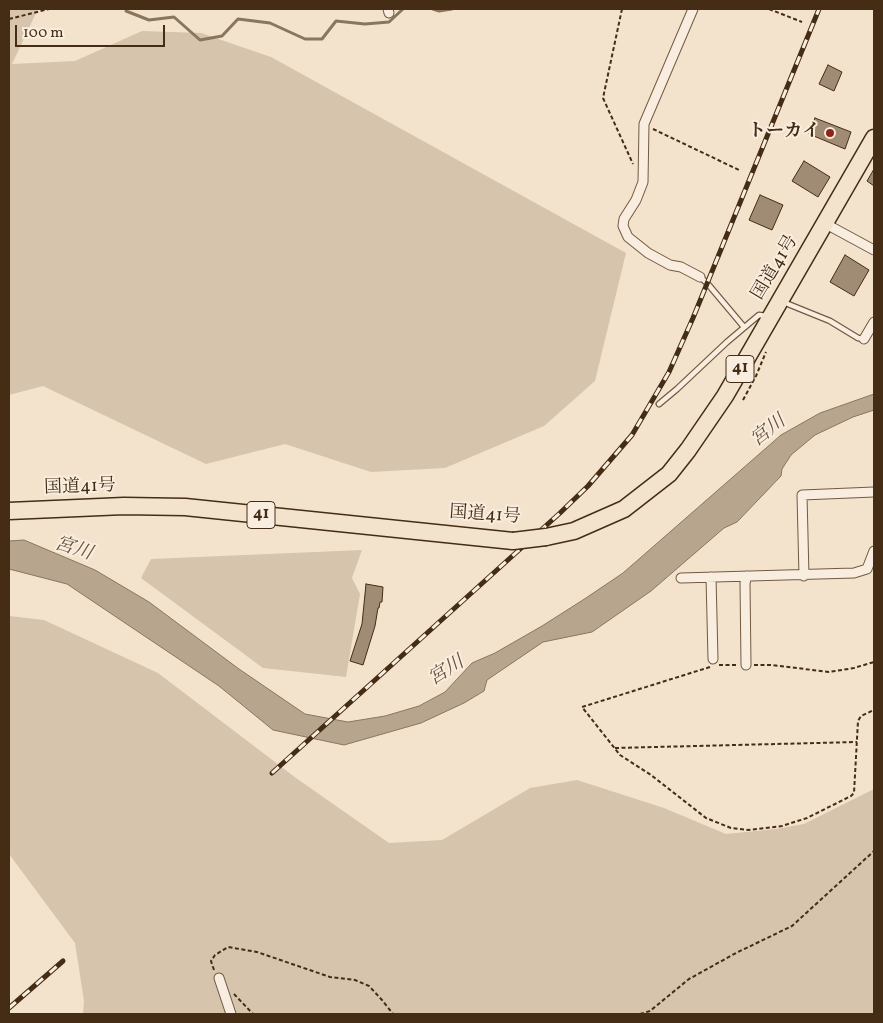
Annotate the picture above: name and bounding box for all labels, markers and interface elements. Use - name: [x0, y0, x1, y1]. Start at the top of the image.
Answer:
- scale bar: [18, 15, 168, 47]
- text: 100 m: [23, 23, 63, 44]
- place label: トーカイ: [748, 122, 820, 144]
- marker: トーカイ: [824, 127, 836, 139]
- street label: 国道41号: [748, 232, 804, 304]
- road number: 41: [726, 356, 754, 382]
- water label: 宮川: [747, 411, 791, 453]
- street label: 国道41号: [44, 476, 116, 500]
- road number: 41: [247, 502, 275, 528]
- street label: 国道41号: [448, 503, 522, 529]
- water label: 宮川: [51, 533, 95, 567]
- water label: 宮川: [425, 652, 469, 692]

